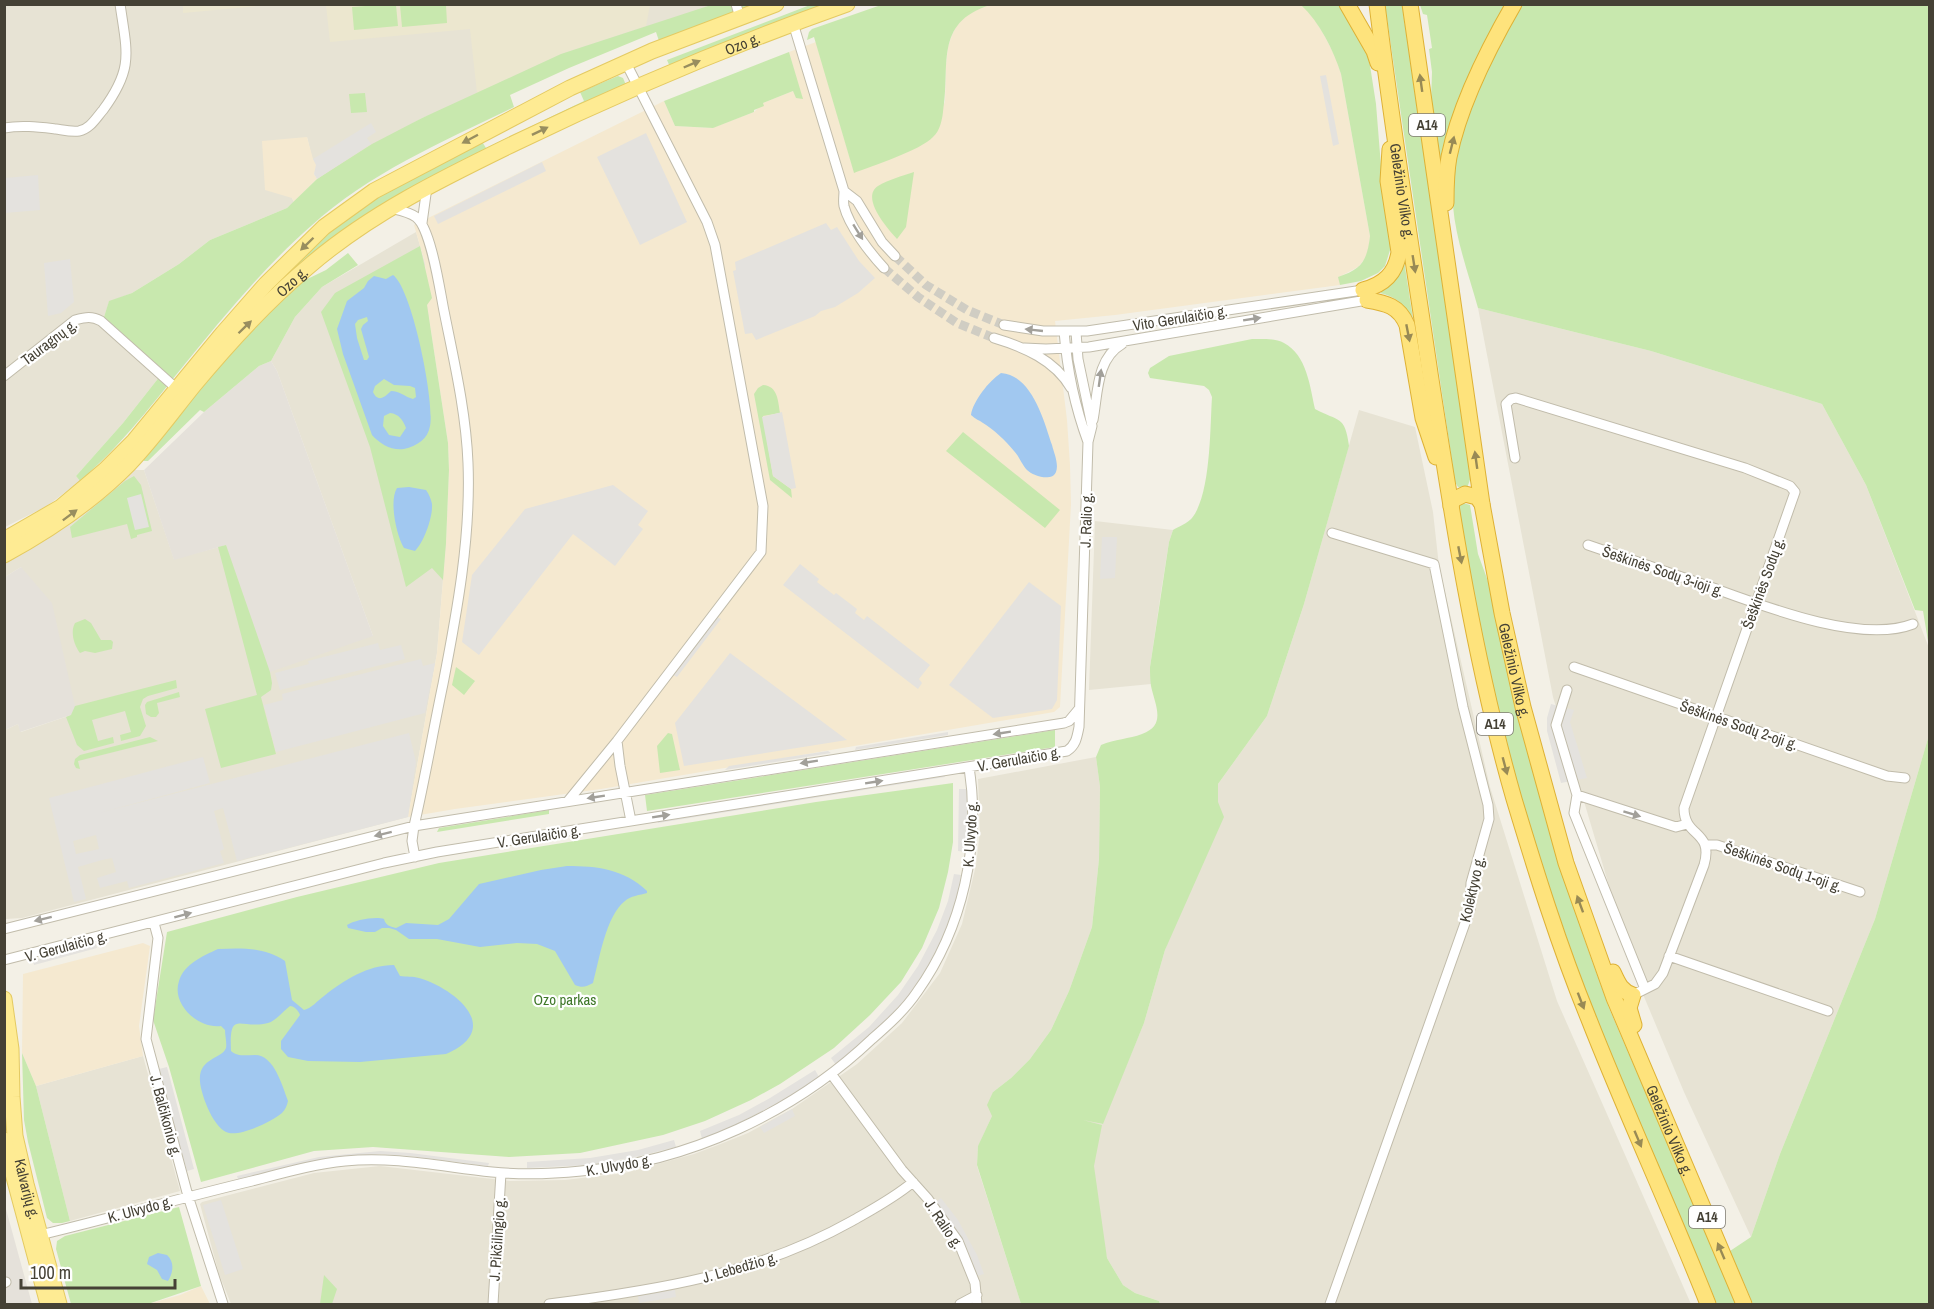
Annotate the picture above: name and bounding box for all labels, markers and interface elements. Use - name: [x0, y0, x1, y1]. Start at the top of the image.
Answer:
- street label: Ozo g.: [721, 27, 763, 60]
- one-way arrow: [684, 59, 702, 69]
- one-way arrow: [1417, 74, 1426, 93]
- road number: A14: [1409, 114, 1445, 136]
- one-way arrow: [532, 127, 549, 136]
- one-way arrow: [462, 134, 479, 144]
- one-way arrow: [1448, 136, 1457, 154]
- street label: Geležinio Vilko g.: [1385, 142, 1420, 241]
- one-way arrow: [852, 224, 863, 240]
- one-way arrow: [299, 237, 314, 251]
- one-way arrow: [1409, 254, 1418, 273]
- street label: Ozo g.: [271, 261, 312, 301]
- street label: Vito Gerulaičio g.: [1131, 300, 1229, 336]
- street label: Tauragnų g.: [17, 314, 81, 370]
- one-way arrow: [1243, 314, 1262, 323]
- one-way arrow: [238, 320, 253, 334]
- one-way arrow: [1404, 323, 1413, 342]
- one-way arrow: [1024, 325, 1043, 335]
- one-way arrow: [1095, 369, 1104, 388]
- one-way arrow: [1472, 451, 1481, 470]
- street label: J. Ralio g.: [1075, 492, 1097, 548]
- one-way arrow: [62, 510, 77, 522]
- street label: Šeškinės Sodų g.: [1737, 534, 1789, 632]
- street label: Šeškinės Sodų 3-ioji g.: [1599, 540, 1727, 602]
- one-way arrow: [1456, 545, 1465, 564]
- street label: Geležinio Vilko g.: [1494, 621, 1536, 721]
- street label: Šeškinės Sodų 2-oji g.: [1677, 695, 1801, 755]
- road number: A14: [1477, 713, 1513, 735]
- one-way arrow: [992, 728, 1011, 737]
- street label: V. Gerulaičio g.: [976, 741, 1062, 777]
- one-way arrow: [1501, 757, 1511, 775]
- one-way arrow: [800, 758, 819, 767]
- one-way arrow: [865, 777, 884, 786]
- one-way arrow: [586, 793, 605, 802]
- street label: K. Ulvydo g.: [957, 800, 983, 868]
- one-way arrow: [1623, 810, 1641, 819]
- one-way arrow: [651, 811, 670, 820]
- street label: V. Gerulaičio g.: [496, 819, 582, 853]
- one-way arrow: [374, 829, 392, 839]
- street label: Šeškinės Sodų 1-oji g.: [1721, 837, 1845, 897]
- street label: Kolektyvo g.: [1454, 854, 1490, 924]
- one-way arrow: [1575, 895, 1585, 913]
- one-way arrow: [174, 910, 192, 919]
- one-way arrow: [34, 915, 52, 925]
- street label: V. Gerulaičio g.: [23, 925, 109, 967]
- park label: Ozo parkas: [534, 989, 596, 1010]
- one-way arrow: [1577, 992, 1587, 1010]
- street label: J. Balčikonio g.: [145, 1073, 187, 1159]
- street label: Geležinio Vilko g.: [1642, 1081, 1699, 1179]
- one-way arrow: [1633, 1130, 1643, 1148]
- street label: K. Ulvydo g.: [585, 1149, 653, 1181]
- street label: Kalvarijų g.: [10, 1157, 46, 1221]
- street label: K. Ulvydo g.: [105, 1190, 175, 1228]
- street label: J. Ralio g.: [920, 1195, 968, 1253]
- street label: J. Pikčilingio g.: [484, 1196, 510, 1282]
- road number: A14: [1689, 1206, 1725, 1228]
- one-way arrow: [1716, 1241, 1726, 1259]
- street label: J. Lebedžio g.: [700, 1246, 780, 1288]
- scale bar: [21, 1252, 176, 1290]
- text: 100 m: [30, 1260, 71, 1285]

